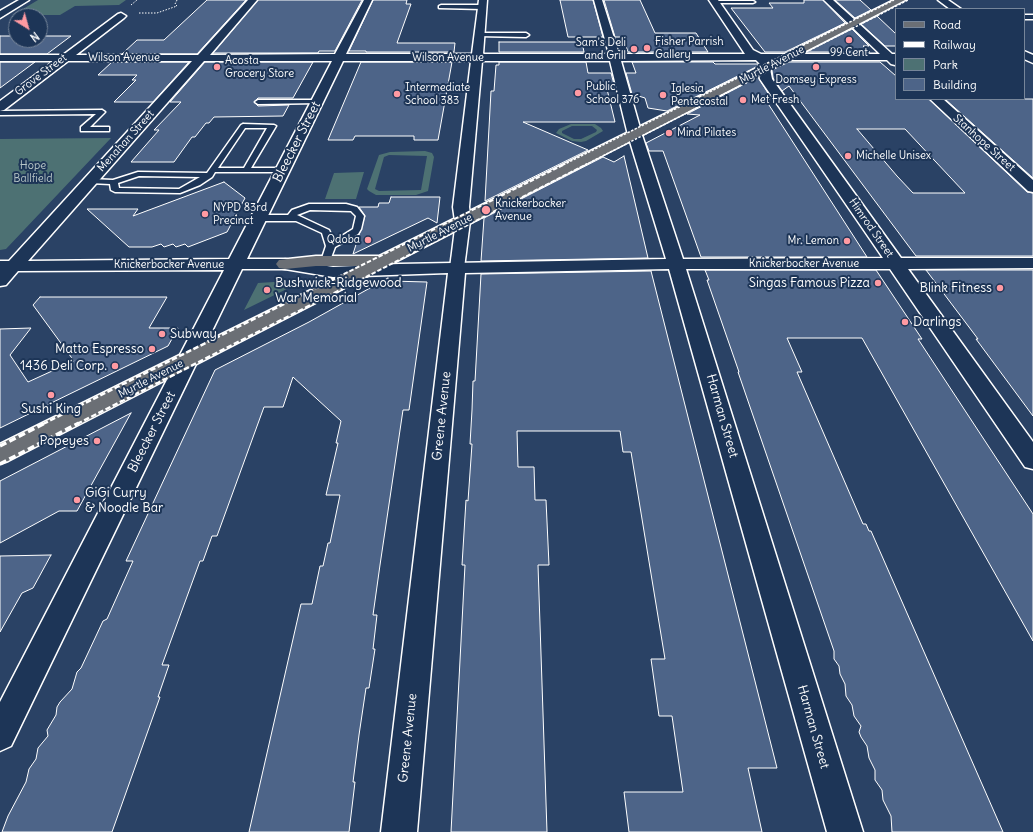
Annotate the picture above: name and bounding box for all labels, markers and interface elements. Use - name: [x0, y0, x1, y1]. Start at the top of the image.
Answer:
- north arrow: [8, 8, 48, 48]
- legend: [895, 8, 1025, 100]
- text: Road: [933, 17, 961, 32]
- text: N: [27, 29, 42, 45]
- place label: Fisher Parrish Gallery: [655, 35, 723, 61]
- marker: 99 Cent: [844, 35, 854, 45]
- place label: Sam's Deli and Grill: [576, 36, 626, 62]
- text: Railway: [933, 37, 976, 52]
- marker: Fisher Parrish Gallery: [642, 43, 652, 53]
- street label: Myrtle Avenue: [737, 43, 807, 87]
- marker: Sam's Deli and Grill: [629, 44, 639, 54]
- place label: 99 Cent: [830, 46, 868, 60]
- street label: Grove Street: [12, 51, 70, 99]
- street label: Wilson Avenue: [88, 51, 160, 65]
- street label: Wilson Avenue: [412, 51, 484, 65]
- place label: Acosta Grocery Store: [225, 54, 294, 80]
- text: Park: [933, 57, 958, 72]
- marker: Acosta Grocery Store: [212, 62, 222, 72]
- marker: Domsey Express: [811, 62, 821, 72]
- place label: Domsey Express: [775, 73, 857, 87]
- text: Building: [933, 77, 977, 92]
- place label: Public School 376: [586, 80, 639, 106]
- place label: Intermediate School 383: [405, 81, 470, 107]
- place label: Iglesia Pentecostal: [671, 82, 728, 108]
- marker: Public School 376: [573, 88, 583, 98]
- marker: Intermediate School 383: [392, 89, 402, 99]
- marker: Iglesia Pentecostal: [658, 90, 668, 100]
- place label: Met Fresh: [751, 93, 799, 107]
- marker: Met Fresh: [738, 95, 748, 105]
- street label: Bleecker Street: [270, 99, 324, 185]
- street label: Menahan Street: [95, 107, 157, 175]
- street label: Stanhope Street: [950, 112, 1018, 174]
- place label: Mind Pilates: [677, 126, 736, 140]
- marker: Mind Pilates: [664, 128, 674, 138]
- place label: Michelle Unisex: [856, 149, 931, 163]
- marker: Michelle Unisex: [843, 151, 853, 161]
- park label: Hope Ballfield: [13, 159, 53, 185]
- street label: Himrod Street: [846, 196, 896, 260]
- place label: Knickerbocker Avenue: [495, 197, 566, 223]
- place label: NYPD 83rd Precinct: [213, 201, 267, 227]
- marker: Knickerbocker Avenue: [480, 204, 492, 216]
- marker: NYPD 83rd Precinct: [200, 209, 210, 219]
- street label: Myrtle Avenue: [405, 211, 475, 255]
- place label: Qdoba: [327, 233, 360, 247]
- place label: Mr. Lemon: [788, 234, 839, 248]
- marker: Qdoba: [363, 235, 373, 245]
- marker: Mr. Lemon: [842, 236, 852, 246]
- street label: Knickerbocker Avenue: [749, 257, 859, 271]
- street label: Knickerbocker Avenue: [114, 258, 224, 272]
- place label: Bushwick-Ridgewood War Memorial: [275, 275, 402, 306]
- place label: Singas Famous Pizza: [749, 275, 870, 291]
- marker: Singas Famous Pizza: [873, 278, 883, 288]
- place label: Blink Fitness: [919, 280, 992, 296]
- marker: Blink Fitness: [995, 283, 1005, 293]
- marker: Bushwick-Ridgewood War Memorial: [262, 285, 272, 295]
- place label: Darlings: [913, 314, 961, 330]
- marker: Darlings: [900, 317, 910, 327]
- place label: Subway: [170, 326, 217, 342]
- marker: Subway: [157, 329, 167, 339]
- place label: Matto Espresso: [55, 341, 144, 357]
- marker: Matto Espresso: [147, 344, 157, 354]
- street label: Myrtle Avenue: [116, 357, 186, 401]
- place label: 1436 Deli Corp.: [20, 358, 107, 374]
- marker: 1436 Deli Corp.: [110, 361, 120, 371]
- street label: Greene Avenue: [430, 371, 454, 461]
- street label: Harman Street: [703, 372, 741, 460]
- street label: Bleecker Street: [125, 389, 179, 475]
- marker: Sushi King: [46, 390, 56, 400]
- place label: Sushi King: [21, 401, 81, 417]
- place label: Popeyes: [39, 433, 89, 449]
- marker: Popeyes: [92, 436, 102, 446]
- place label: GiGi Curry & Noodle Bar: [85, 485, 163, 516]
- marker: GiGi Curry & Noodle Bar: [72, 495, 82, 505]
- street label: Harman Street: [794, 683, 832, 771]
- street label: Greene Avenue: [396, 693, 420, 783]

